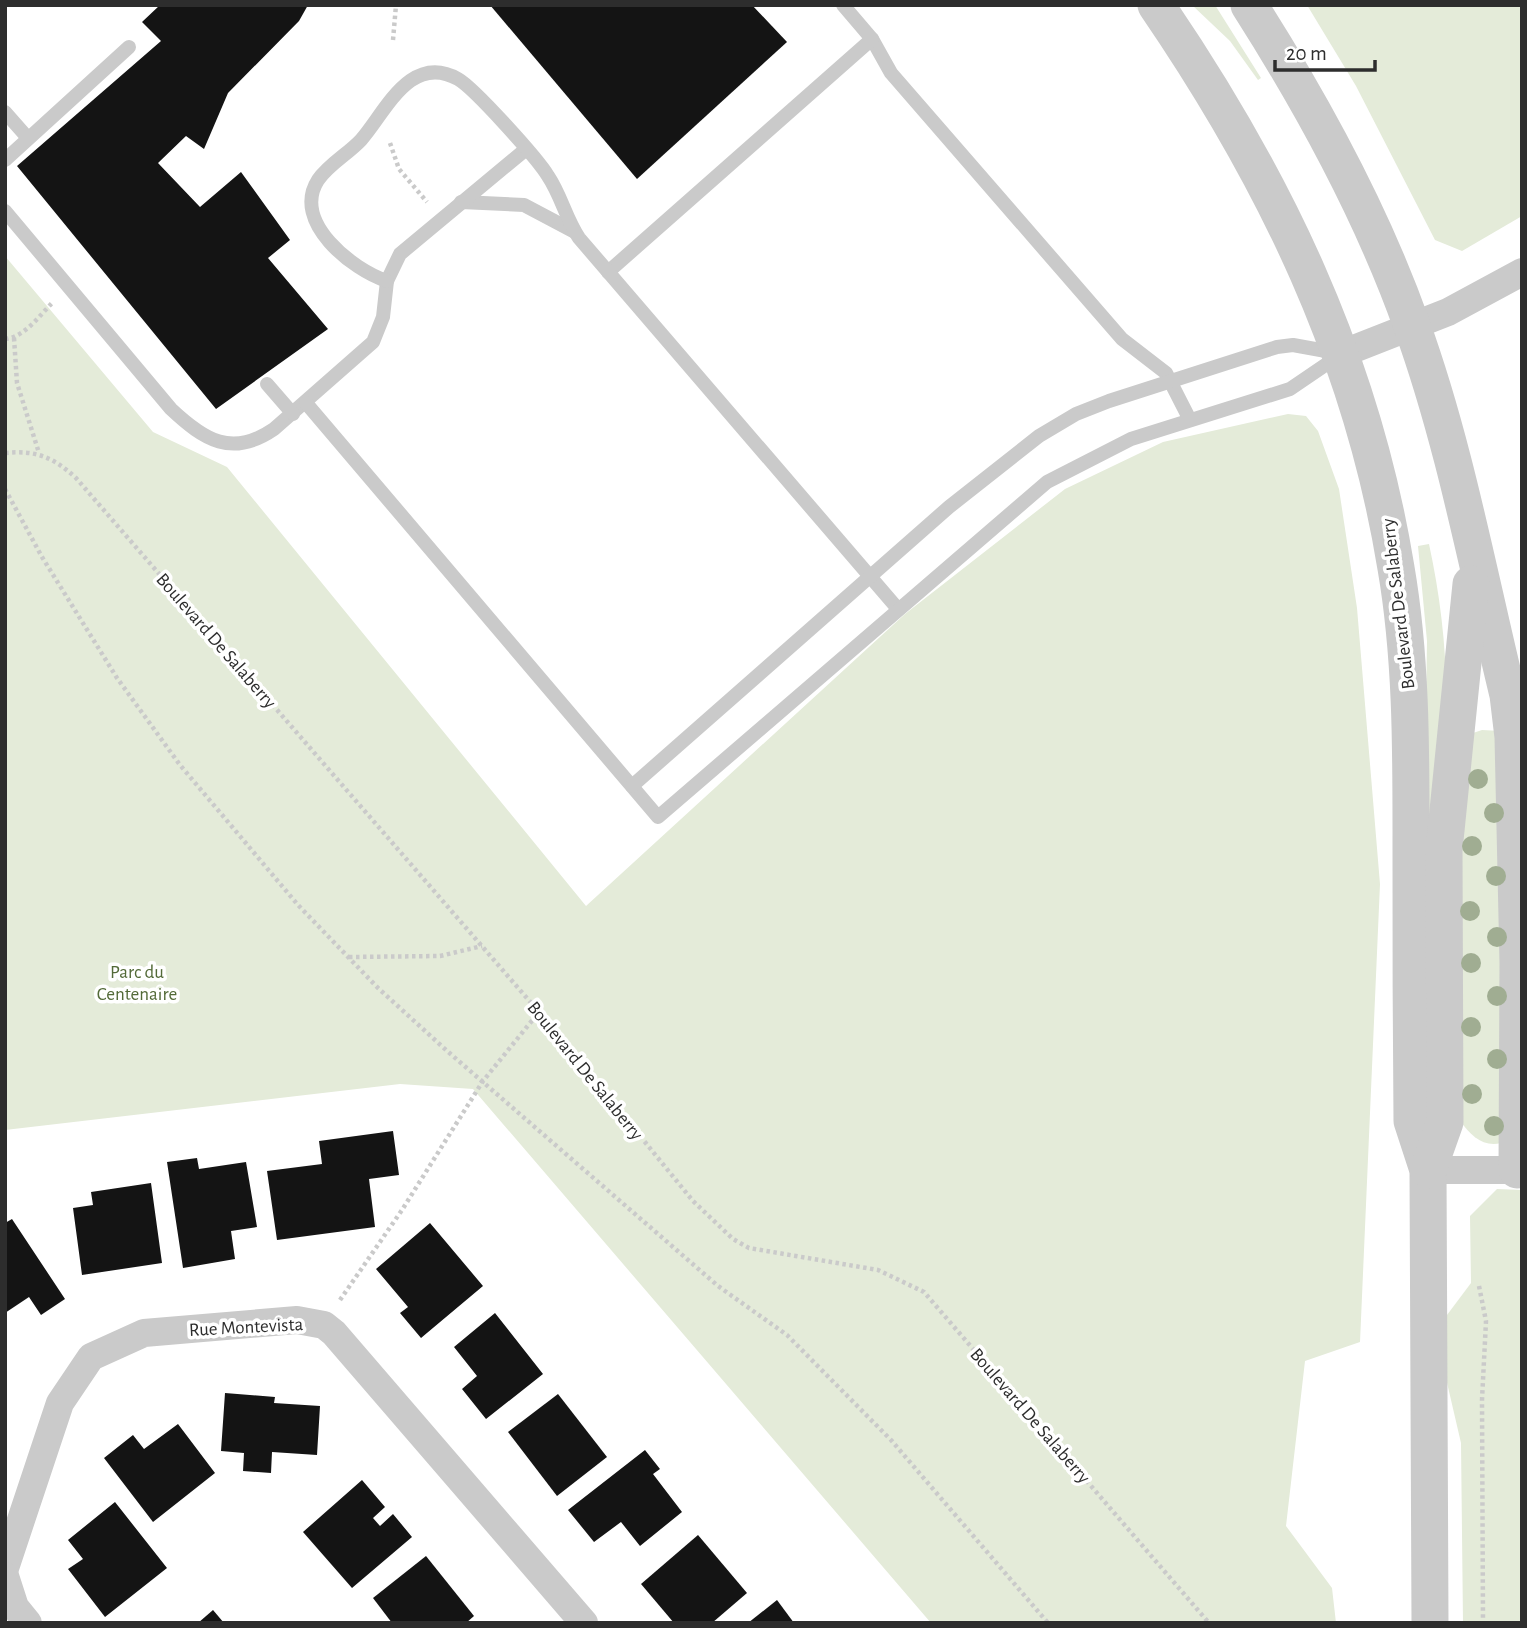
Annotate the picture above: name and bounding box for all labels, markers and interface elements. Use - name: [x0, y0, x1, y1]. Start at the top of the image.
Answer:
- scale bar: [1275, 28, 1375, 72]
- text: 20 m: [1286, 43, 1327, 64]
- street label: Boulevard De Salaberry: [1379, 517, 1418, 690]
- street label: Boulevard De Salaberry: [152, 570, 279, 712]
- park label: Parc du Centenaire: [97, 963, 177, 1004]
- street label: Boulevard De Salaberry: [523, 998, 646, 1144]
- street label: Rue Montevista: [188, 1315, 304, 1340]
- street label: Boulevard De Salaberry: [966, 1345, 1093, 1487]

